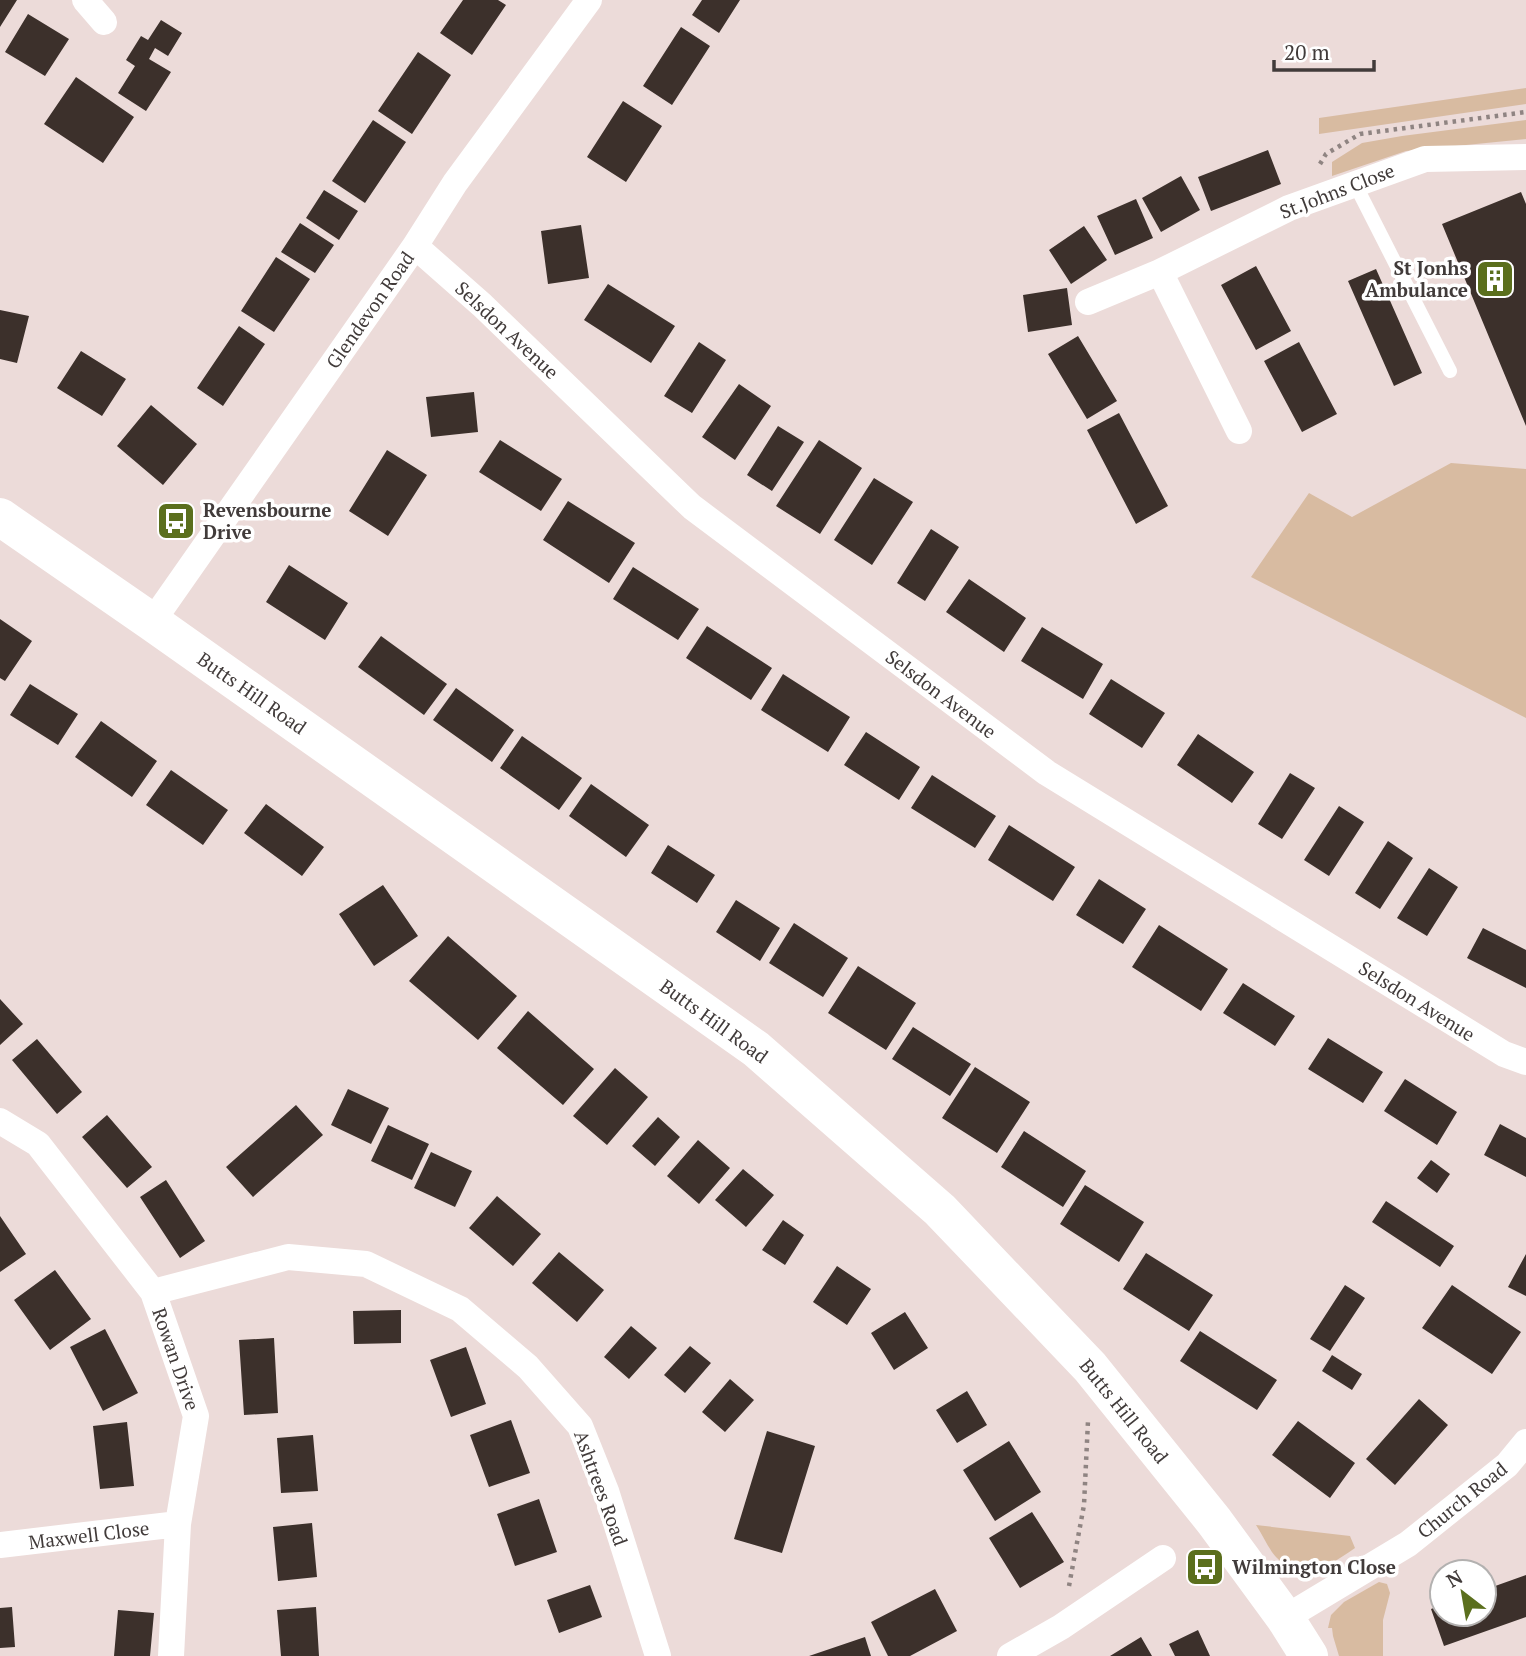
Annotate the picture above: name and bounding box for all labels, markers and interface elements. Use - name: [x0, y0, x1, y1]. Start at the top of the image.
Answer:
- scale bar: [1274, 28, 1374, 72]
- text: 20 m: [1284, 38, 1330, 66]
- street label: St.Johns Close: [1276, 157, 1398, 224]
- street label: Glendevon Road: [320, 246, 420, 373]
- place label: St Jonhs Ambulance: [1365, 255, 1468, 302]
- building icon: St Jonhs Ambulance: [1474, 258, 1516, 300]
- street label: Selsdon Avenue: [450, 275, 564, 384]
- place label: Revensbourne Drive: [203, 497, 332, 544]
- bus stop icon: Revensbourne Drive: [155, 500, 197, 542]
- street label: Selsdon Avenue: [881, 644, 1002, 743]
- street label: Butts Hill Road: [193, 646, 312, 740]
- street label: Selsdon Avenue: [1354, 955, 1480, 1046]
- street label: Butts Hill Road: [655, 973, 774, 1068]
- street label: Rowan Drive: [147, 1304, 206, 1413]
- street label: Butts Hill Road: [1075, 1353, 1175, 1468]
- street label: Ashtrees Road: [569, 1427, 634, 1549]
- street label: Church Road: [1412, 1455, 1512, 1544]
- street label: Maxwell Close: [27, 1515, 151, 1554]
- bus stop icon: Wilmington Close: [1184, 1546, 1226, 1588]
- place label: Wilmington Close: [1232, 1554, 1396, 1579]
- north arrow: [1428, 1558, 1498, 1628]
- text: N: [1441, 1563, 1467, 1592]

